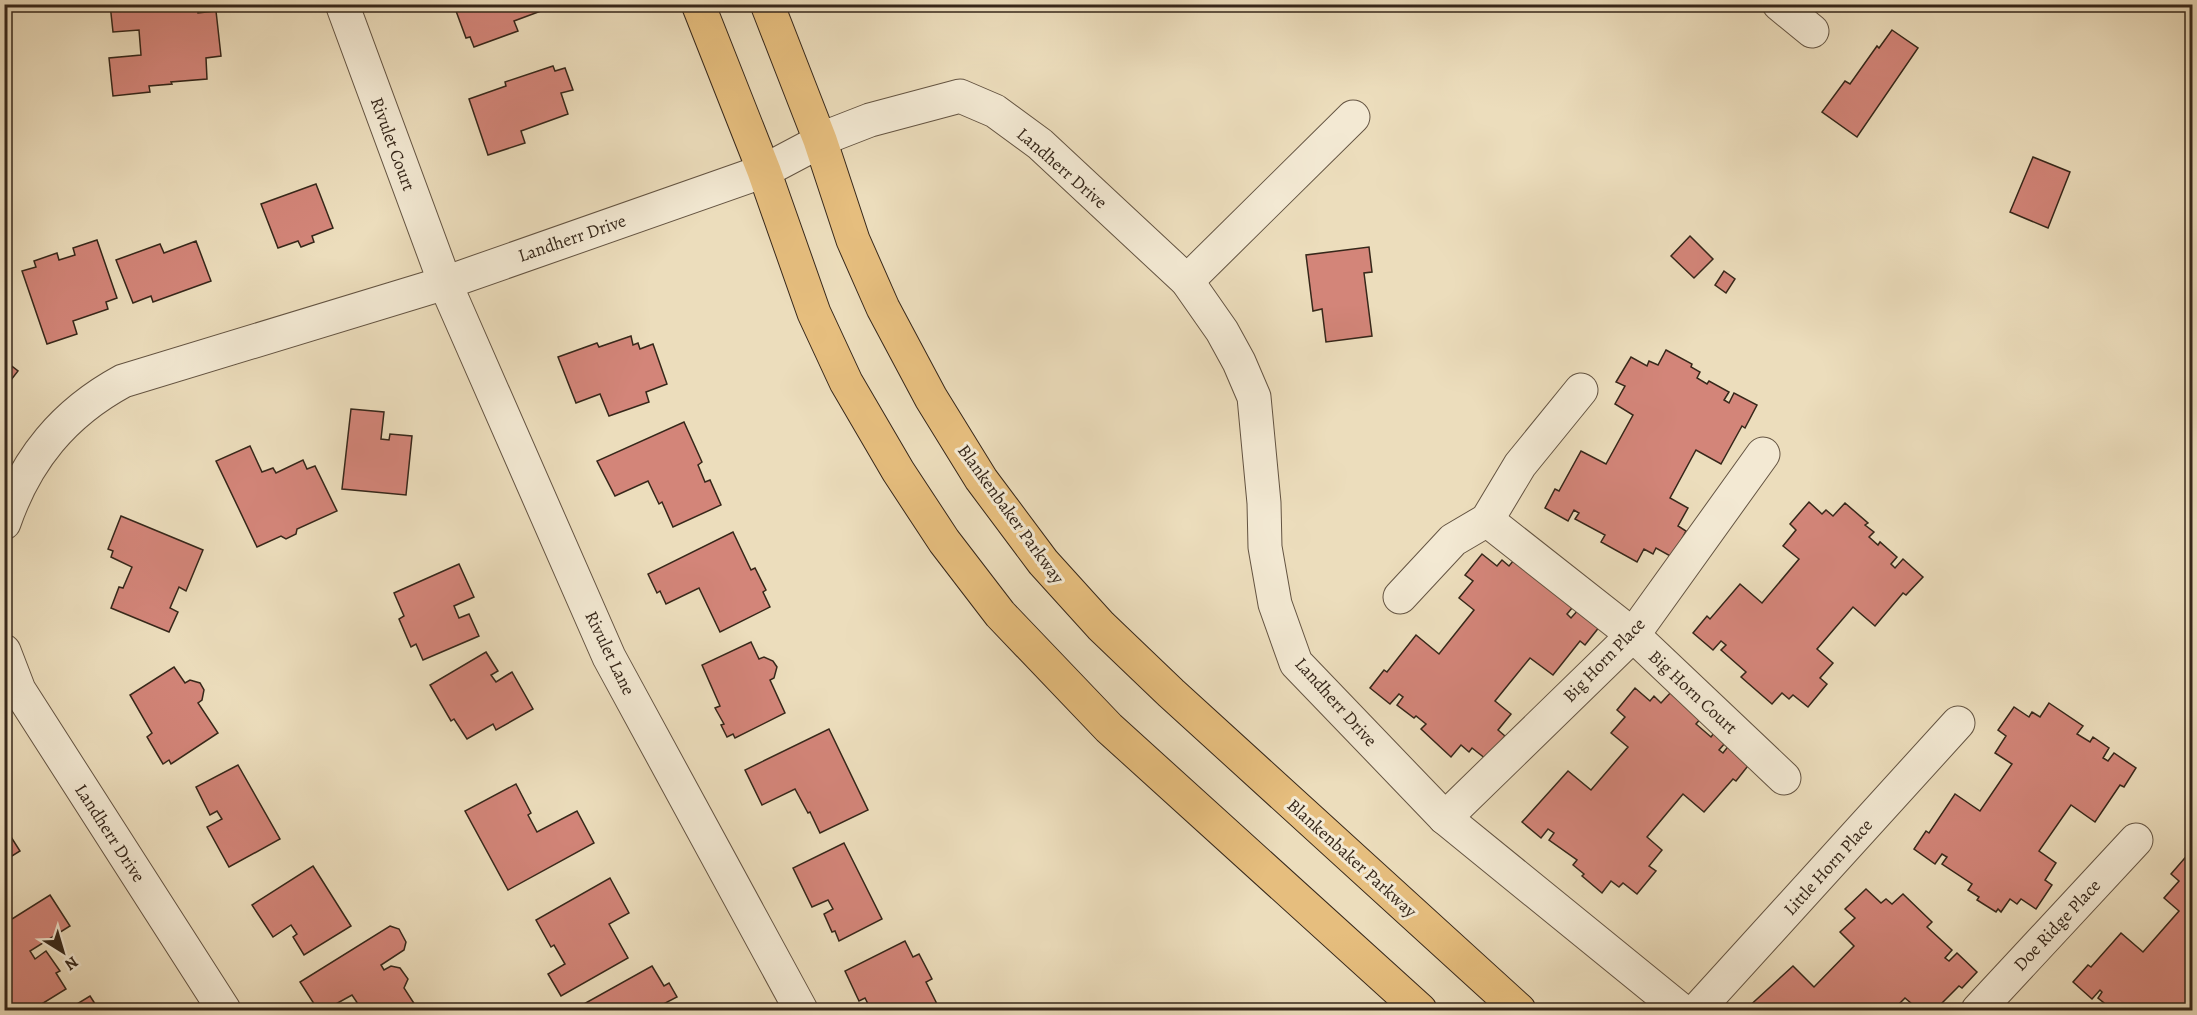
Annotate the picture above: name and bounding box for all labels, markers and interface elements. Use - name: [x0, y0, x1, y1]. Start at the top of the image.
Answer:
- street label: Rivulet Court: [365, 94, 421, 194]
- street label: Landherr Drive: [1012, 122, 1112, 214]
- street label: Landherr Drive: [515, 208, 629, 268]
- street label: Blankenbaker Parkway: [952, 439, 1070, 589]
- street label: Rivulet Lane: [579, 607, 641, 699]
- street label: Big Horn Place: [1558, 613, 1650, 707]
- street label: Big Horn Court: [1643, 645, 1743, 739]
- street label: Landherr Drive: [1289, 652, 1383, 752]
- street label: Landherr Drive: [69, 779, 151, 887]
- street label: Blankenbaker Parkway: [1282, 793, 1423, 923]
- street label: Little Horn Place: [1778, 813, 1878, 921]
- street label: Doe Ridge Place: [2008, 874, 2106, 976]
- north arrow: [33, 922, 93, 982]
- text: N: [60, 951, 83, 976]

